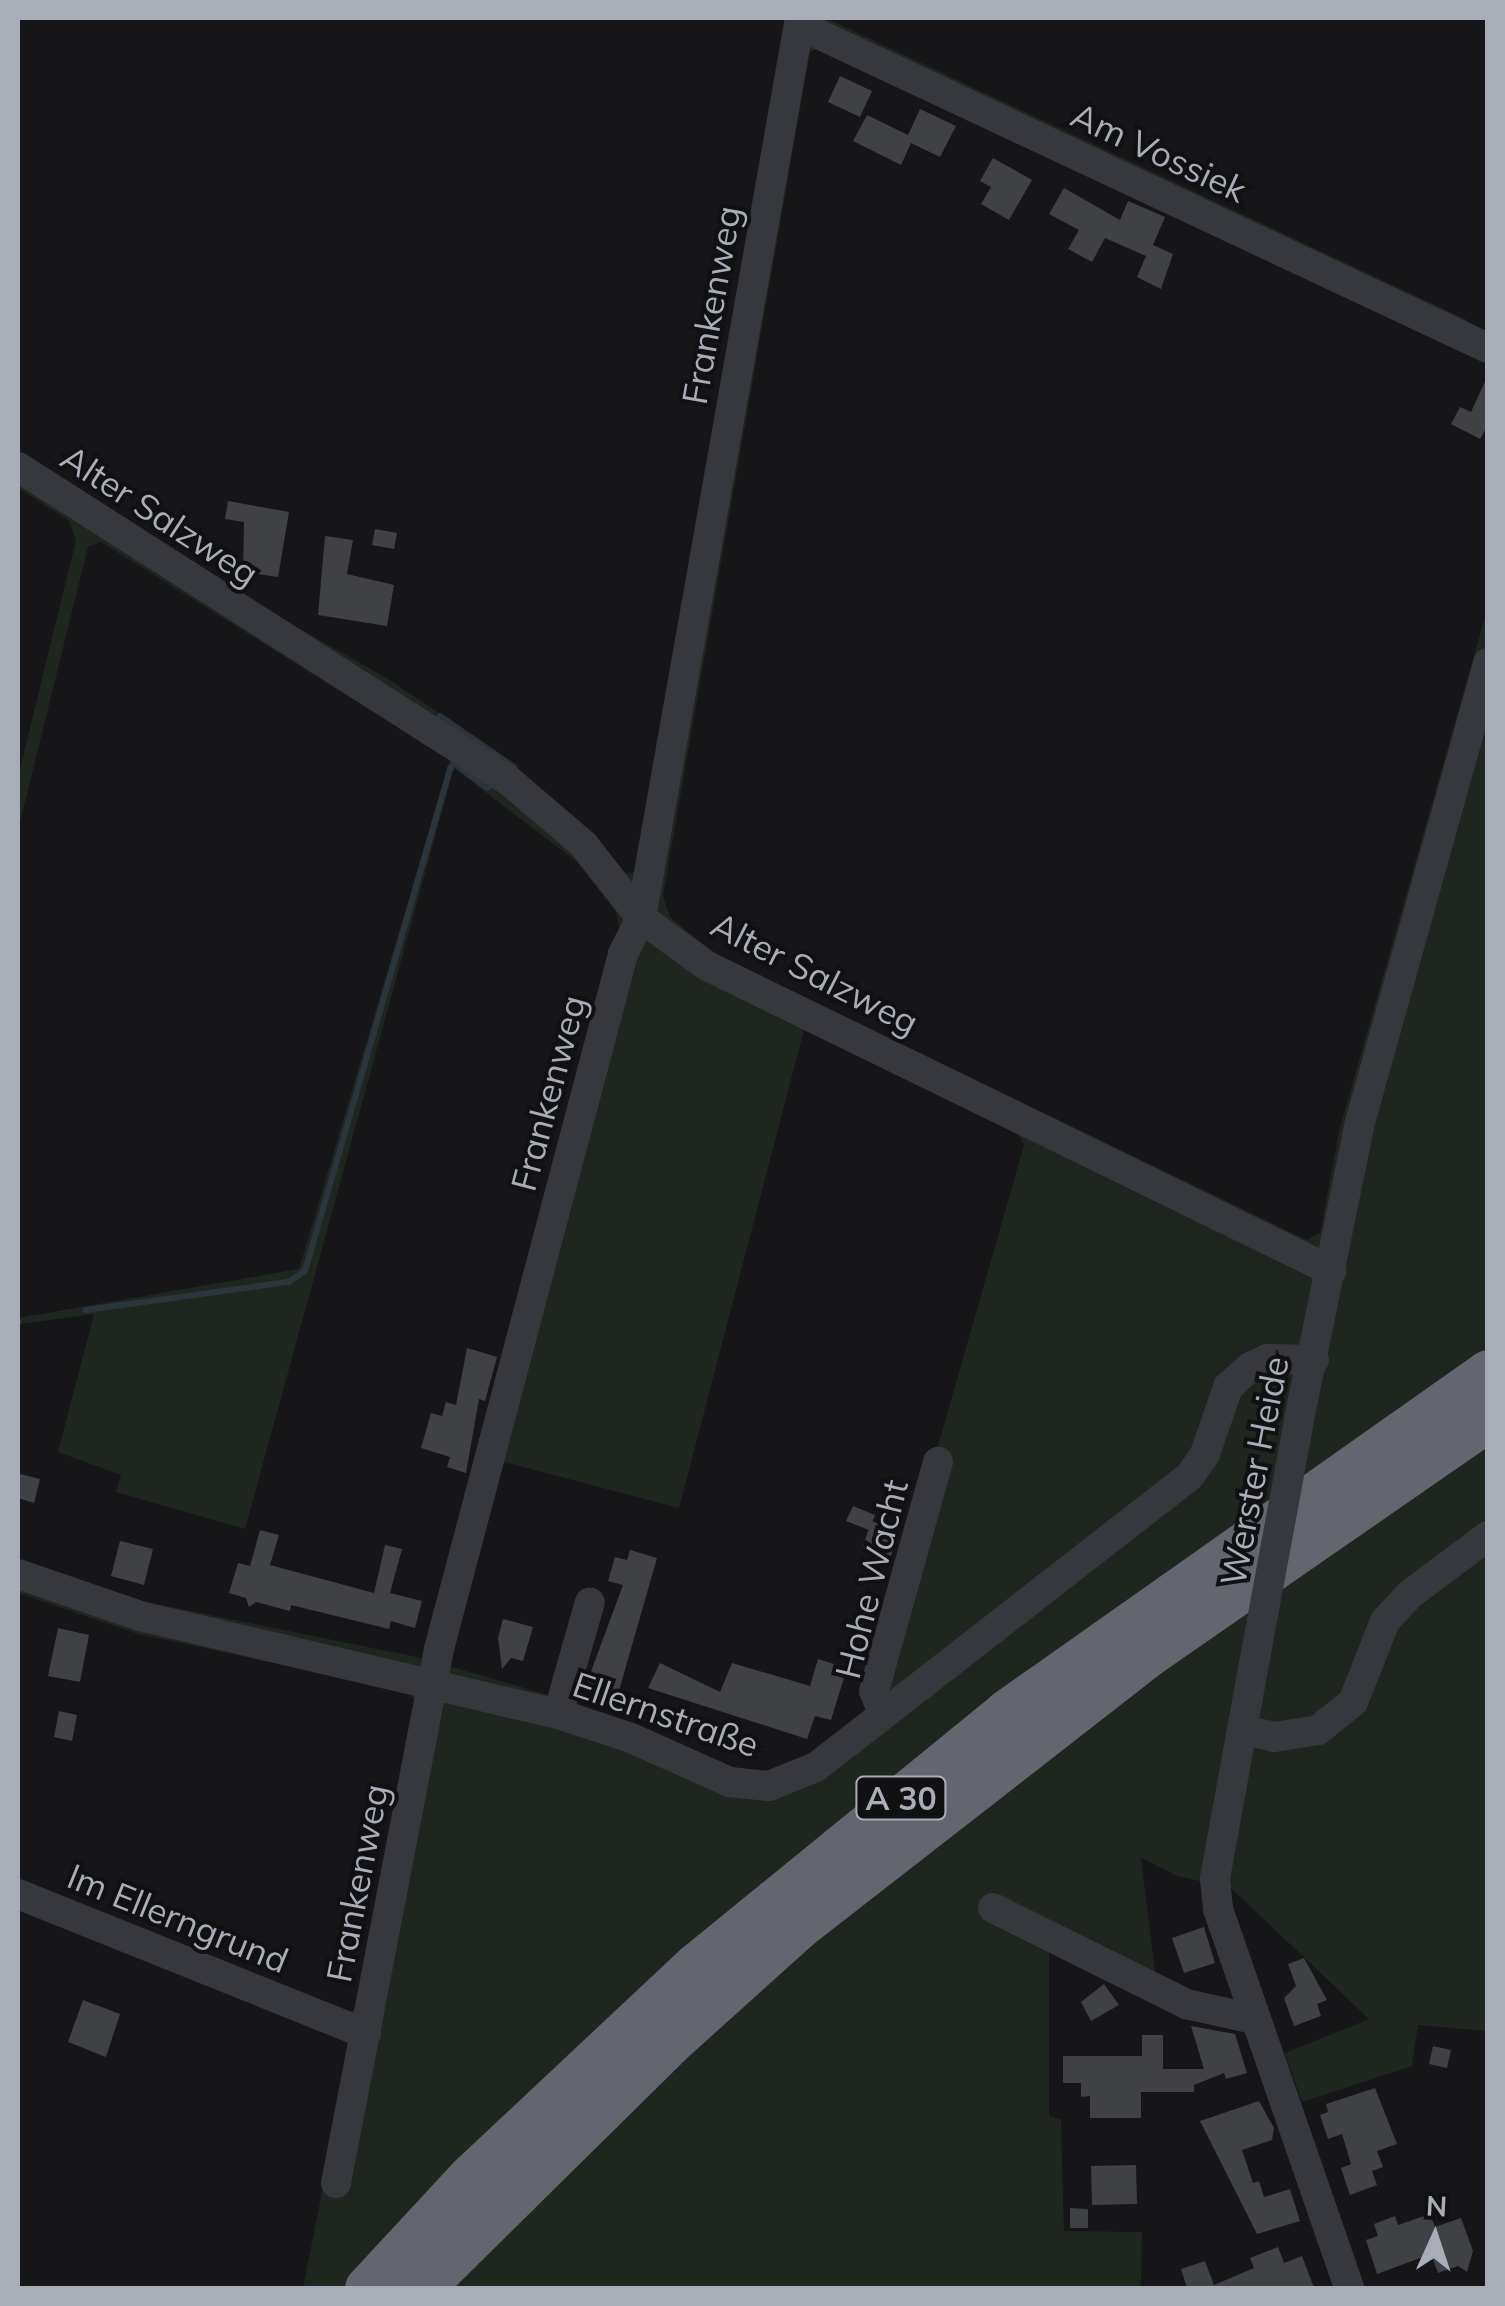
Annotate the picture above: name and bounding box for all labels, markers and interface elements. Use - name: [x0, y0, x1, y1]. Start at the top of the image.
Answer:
- street label: Am Vossiek: [1065, 93, 1253, 211]
- street label: Frankenweg: [673, 203, 749, 407]
- street label: Alter Salzweg: [54, 436, 266, 594]
- street label: Alter Salzweg: [705, 903, 925, 1043]
- street label: Frankenweg: [502, 991, 594, 1195]
- street label: Werster Heide: [1211, 1353, 1297, 1589]
- street label: Hohe Wacht: [826, 1475, 916, 1683]
- street label: Ellernstraße: [568, 1663, 764, 1765]
- road number: A 30: [854, 1771, 948, 1825]
- street label: Frankenweg: [317, 1781, 397, 1985]
- street label: Im Ellerngrund: [62, 1855, 294, 1981]
- north arrow: [1385, 2186, 1485, 2286]
- text: N: [1425, 2188, 1448, 2224]

